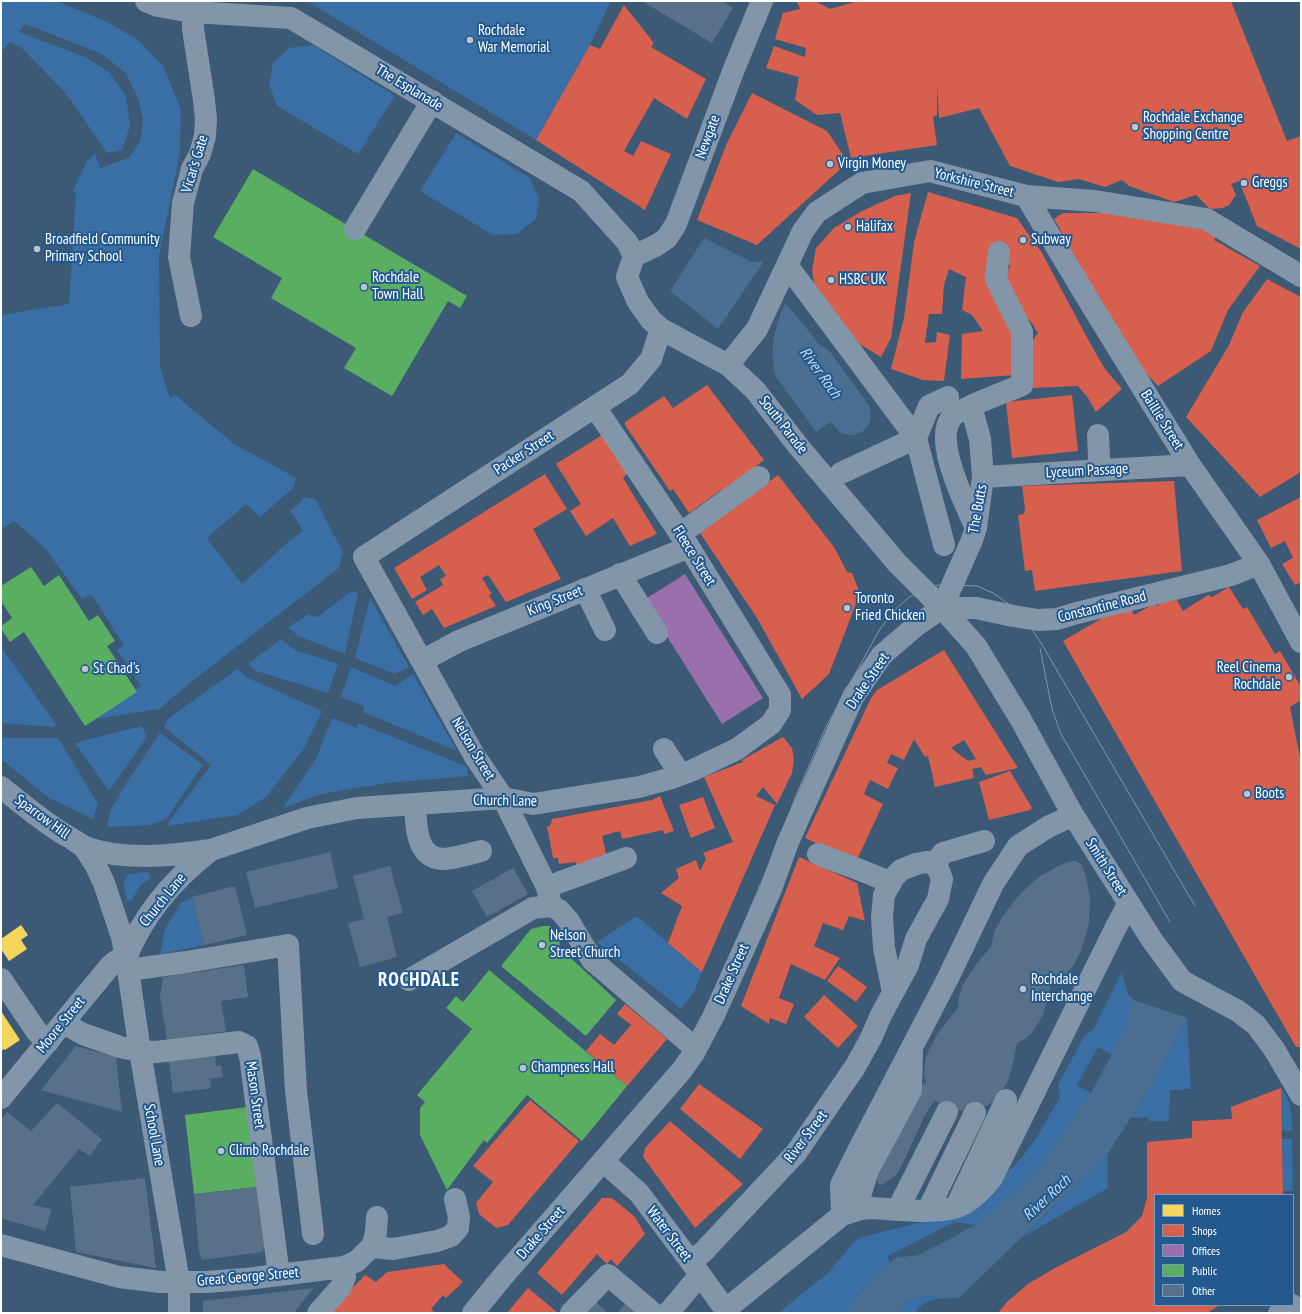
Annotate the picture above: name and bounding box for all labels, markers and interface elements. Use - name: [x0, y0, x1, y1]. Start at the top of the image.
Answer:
- place label: Rochdale War Memorial: [478, 22, 550, 57]
- marker: Rochdale War Memorial: [465, 35, 475, 45]
- street label: The Esplanade: [372, 61, 446, 115]
- place label: Rochdale Exchange Shopping Centre: [1143, 109, 1243, 144]
- street label: Newgate: [692, 113, 724, 161]
- marker: Rochdale Exchange Shopping Centre: [1130, 122, 1140, 132]
- street label: Vicar's Gate: [178, 133, 212, 195]
- place label: Virgin Money: [838, 155, 906, 173]
- marker: Virgin Money: [825, 159, 835, 169]
- street label: Yorkshire Street: [932, 164, 1016, 202]
- place label: Greggs: [1252, 174, 1288, 192]
- marker: Greggs: [1239, 178, 1249, 188]
- place label: Halifax: [856, 218, 893, 236]
- marker: Halifax: [843, 222, 853, 232]
- place label: Broadfield Community Primary School: [45, 231, 160, 266]
- place label: Subway: [1031, 231, 1071, 249]
- marker: Subway: [1018, 235, 1028, 245]
- marker: Broadfield Community Primary School: [32, 244, 42, 254]
- place label: Rochdale Town Hall: [372, 269, 423, 304]
- place label: HSBC UK: [839, 271, 886, 289]
- marker: HSBC UK: [826, 275, 836, 285]
- marker: Rochdale Town Hall: [359, 282, 369, 292]
- water label: River Roch: [795, 344, 845, 402]
- street label: Baillie Street: [1137, 387, 1187, 453]
- street label: South Parade: [755, 392, 811, 458]
- street label: Packer Street: [491, 427, 557, 479]
- street label: Lyceum Passage: [1045, 460, 1129, 482]
- street label: The Butts: [965, 483, 991, 535]
- street label: Fleece Street: [669, 523, 719, 589]
- street label: King Street: [525, 582, 585, 620]
- street label: Constantine Road: [1056, 587, 1148, 627]
- place label: Toronto Fried Chicken: [855, 590, 925, 625]
- marker: Toronto Fried Chicken: [842, 603, 852, 613]
- street label: Drake Street: [843, 649, 893, 713]
- place label: Reel Cinema Rochdale: [1217, 659, 1281, 694]
- place label: St Chad's: [93, 660, 140, 678]
- marker: St Chad's: [80, 664, 90, 674]
- marker: Reel Cinema Rochdale: [1284, 672, 1294, 682]
- street label: Nelson Street: [447, 714, 499, 784]
- place label: Boots: [1255, 785, 1284, 803]
- marker: Boots: [1242, 789, 1252, 799]
- street label: Sparrow Hill: [11, 791, 73, 843]
- street label: Church Lane: [473, 791, 537, 811]
- street label: Smith Street: [1081, 835, 1131, 899]
- street label: Church Lane: [136, 869, 190, 931]
- place label: Nelson Street Church: [550, 927, 620, 962]
- marker: Nelson Street Church: [537, 940, 547, 950]
- street label: Drake Street: [711, 941, 753, 1007]
- district label: ROCHDALE: [378, 970, 460, 992]
- place label: Rochdale Interchange: [1031, 971, 1093, 1006]
- marker: Rochdale Interchange: [1018, 984, 1028, 994]
- street label: Moore Street: [33, 993, 89, 1057]
- place label: Champness Hall: [531, 1059, 614, 1077]
- street label: Mason Street: [241, 1060, 269, 1130]
- marker: Champness Hall: [518, 1063, 528, 1073]
- street label: School Lane: [140, 1103, 168, 1167]
- street label: River Street: [781, 1107, 831, 1167]
- place label: Climb Rochdale: [229, 1142, 309, 1160]
- marker: Climb Rochdale: [216, 1146, 226, 1156]
- water label: River Roch: [1019, 1171, 1075, 1225]
- legend: [1154, 1194, 1294, 1306]
- street label: Drake Street: [513, 1203, 569, 1263]
- street label: Water Street: [643, 1203, 695, 1265]
- text: Homes: [1192, 1203, 1220, 1218]
- text: Shops: [1192, 1223, 1217, 1238]
- text: Offices: [1192, 1243, 1220, 1258]
- text: Public: [1192, 1263, 1217, 1278]
- street label: Great George Street: [196, 1264, 300, 1290]
- text: Other: [1192, 1283, 1215, 1298]

